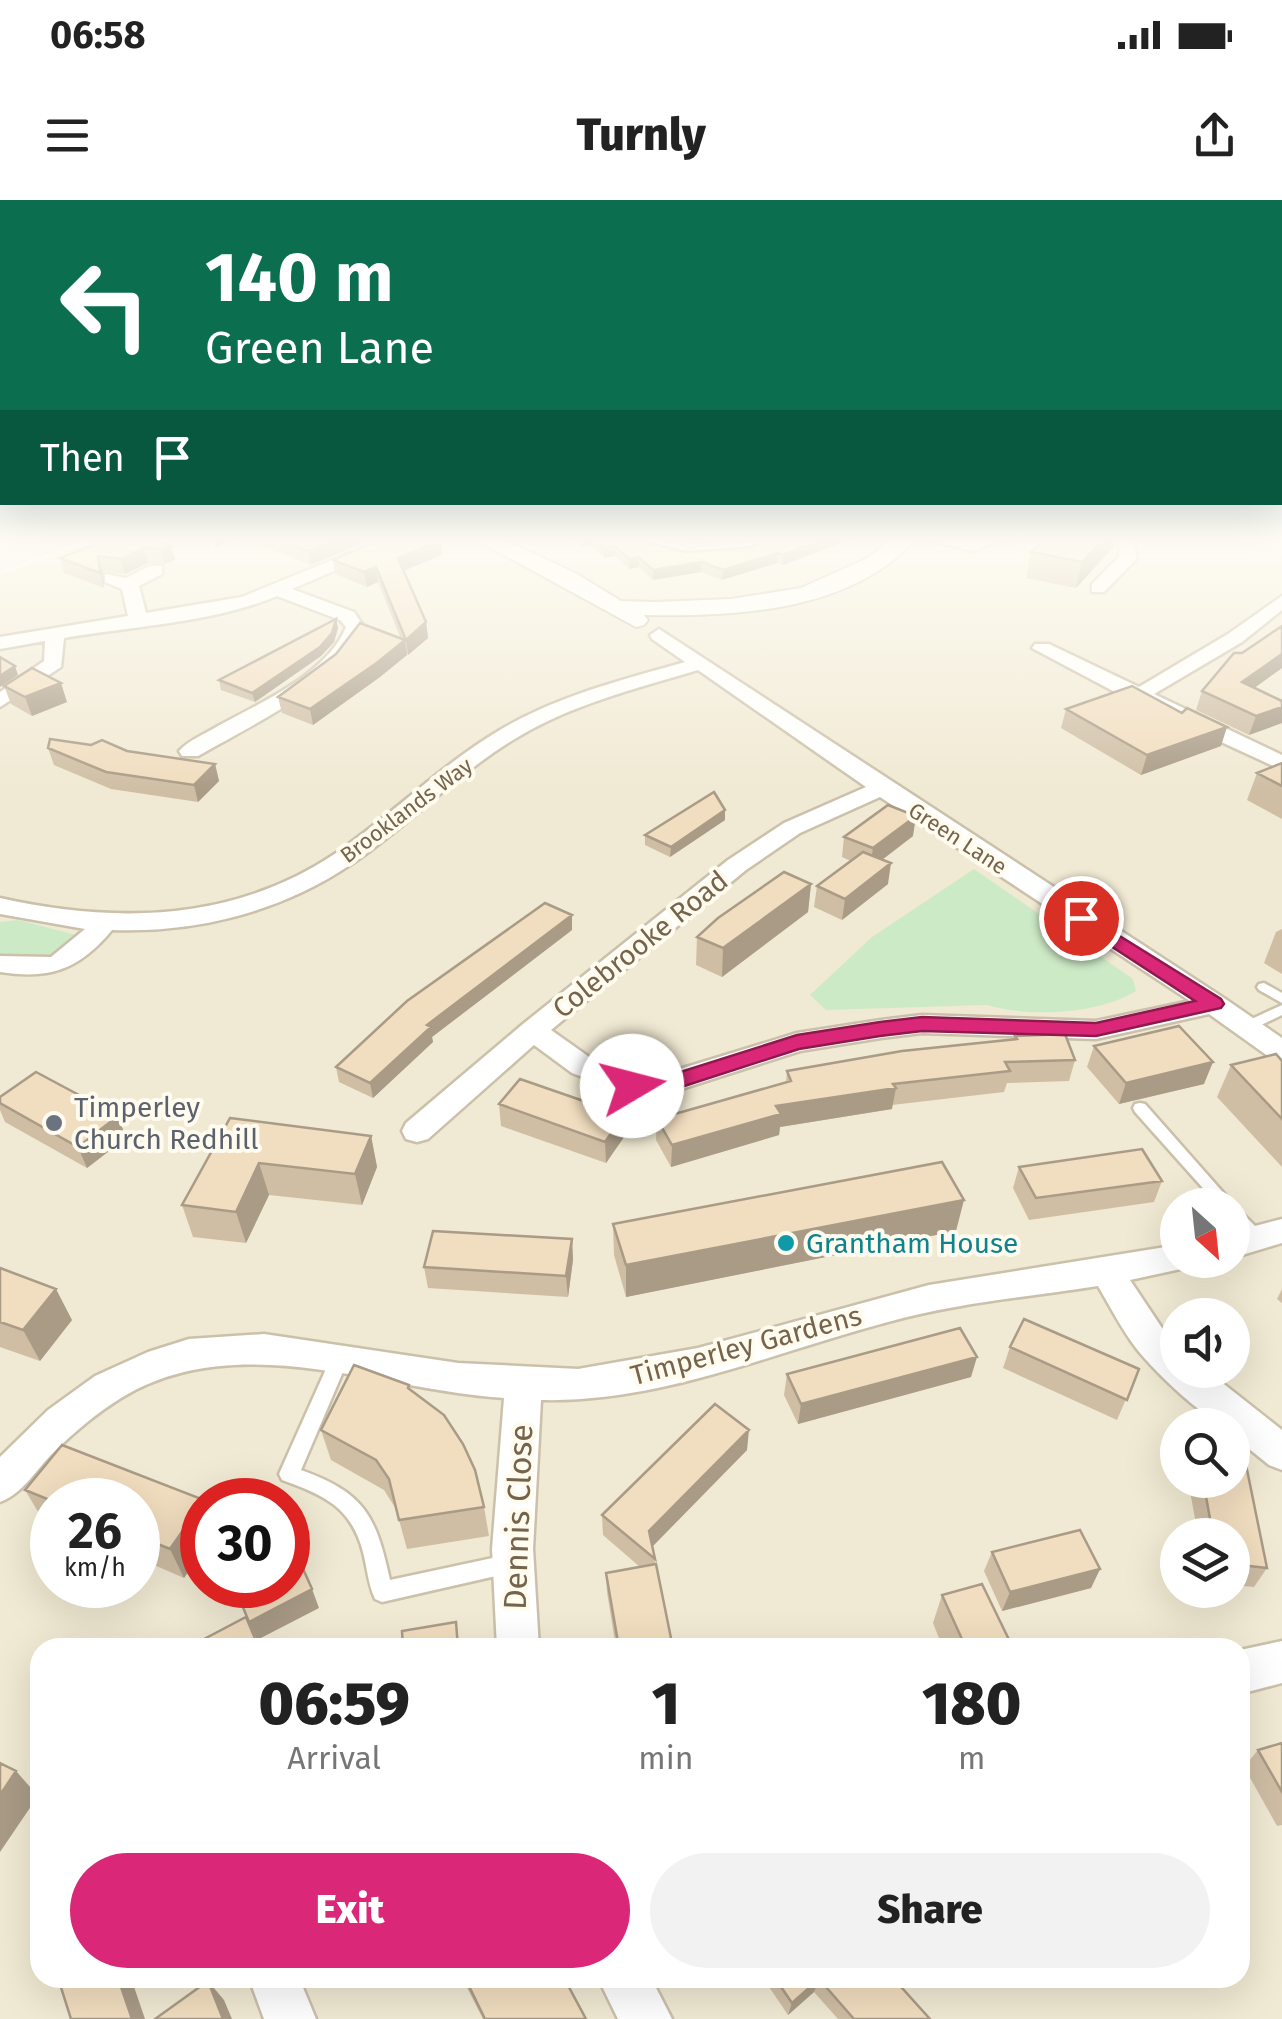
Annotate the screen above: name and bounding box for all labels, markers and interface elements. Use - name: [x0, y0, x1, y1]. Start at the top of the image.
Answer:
- text: 06:58: [50, 12, 146, 58]
- icon: menu: [40, 108, 95, 163]
- text: Turnly: [576, 108, 706, 162]
- icon: share: [1187, 108, 1242, 163]
- text: 140 m: [205, 236, 394, 320]
- icon: left: [40, 240, 170, 370]
- text: Green Lane: [205, 321, 434, 375]
- icon: arrive: [145, 430, 200, 485]
- text: Then: [40, 435, 125, 481]
- street label: Brooklands Way: [335, 752, 478, 869]
- street label: Green Lane: [903, 797, 1012, 880]
- street label: Colebrooke Road: [546, 864, 734, 1025]
- pin: [1039, 876, 1124, 961]
- icon: arrive: [1054, 891, 1109, 946]
- position arrow: [580, 1034, 684, 1138]
- place label: Timperley Church Redhill: [74, 1091, 259, 1156]
- marker: Timperley Church Redhill: [43, 1112, 65, 1134]
- north arrow: [1160, 1188, 1250, 1278]
- map controls: [1160, 1188, 1250, 1608]
- place label: Grantham House: [806, 1227, 1018, 1260]
- marker: Grantham House: [775, 1232, 797, 1254]
- button: sound: [1160, 1298, 1250, 1388]
- street label: Timperley Gardens: [627, 1299, 865, 1392]
- button: search: [1160, 1408, 1250, 1498]
- street label: Dennis Close: [496, 1423, 540, 1611]
- speed limit sign: 30: [180, 1478, 310, 1608]
- text: 26: [68, 1501, 122, 1561]
- button: layers: [1160, 1518, 1250, 1608]
- text: km/h: [64, 1553, 126, 1583]
- text: 06:59: [259, 1668, 410, 1740]
- text: 1: [652, 1668, 680, 1740]
- text: 180: [922, 1668, 1021, 1740]
- text: Arrival: [287, 1739, 381, 1777]
- text: min: [638, 1739, 693, 1777]
- text: m: [958, 1739, 985, 1777]
- button: Exit: [70, 1853, 630, 1968]
- button: Share: [650, 1853, 1210, 1968]

